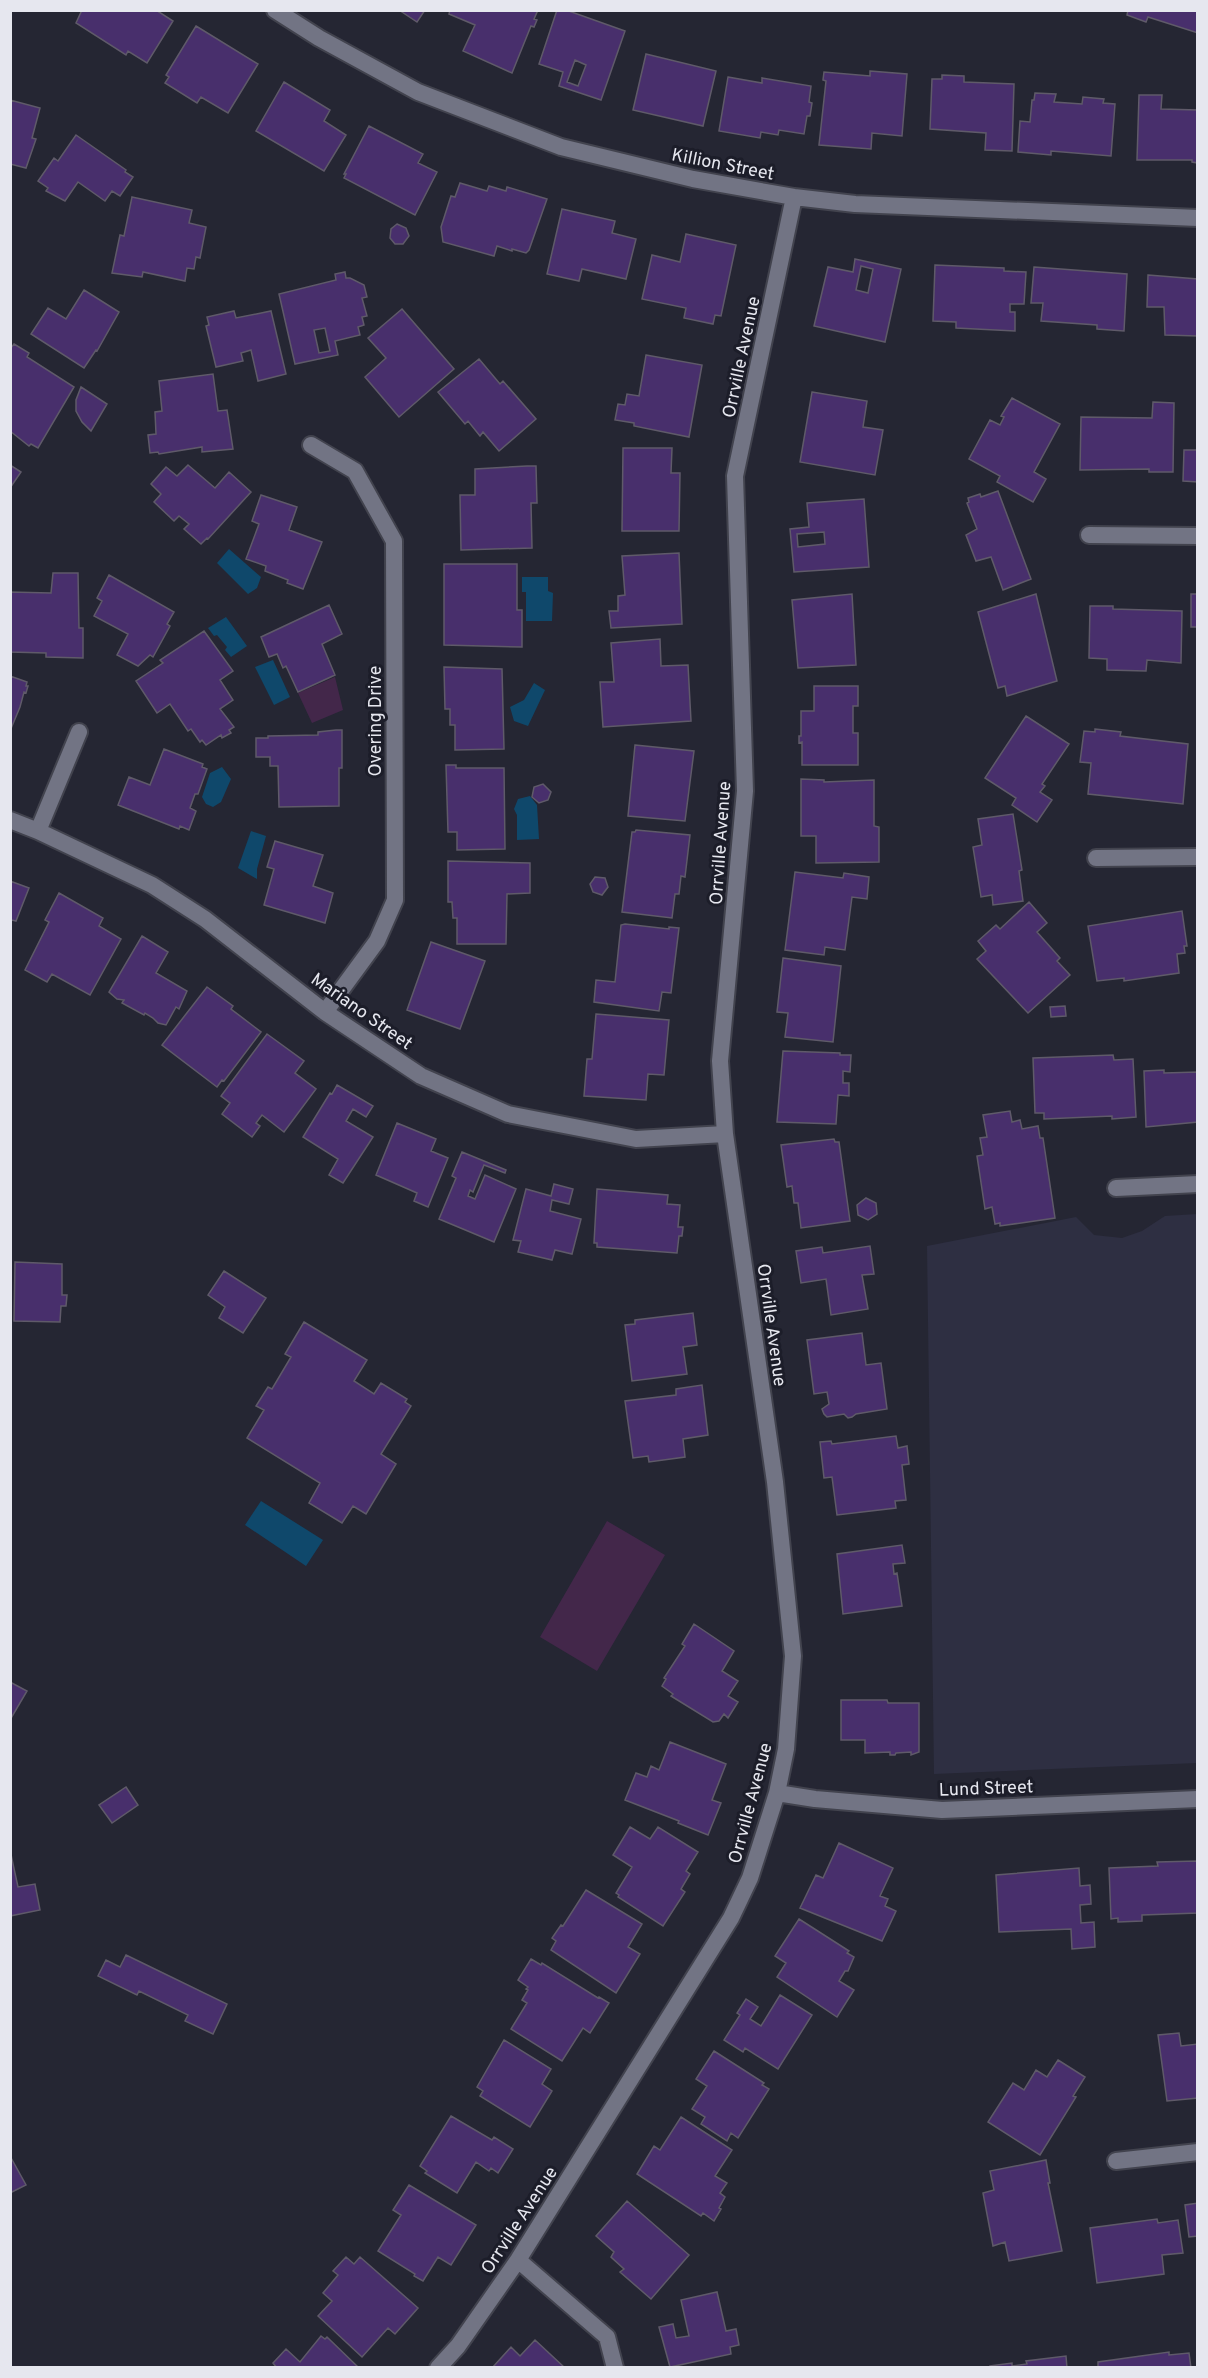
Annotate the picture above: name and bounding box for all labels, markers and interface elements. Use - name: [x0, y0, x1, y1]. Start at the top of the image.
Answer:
- street label: Killion Street: [669, 144, 776, 187]
- street label: Orrville Avenue: [718, 294, 767, 420]
- street label: Overing Drive: [365, 666, 388, 776]
- street label: Orrville Avenue: [706, 781, 737, 906]
- street label: Mariano Street: [306, 969, 417, 1056]
- street label: Orrville Avenue: [751, 1262, 791, 1388]
- street label: Orrville Avenue: [724, 1741, 779, 1866]
- street label: Lund Street: [938, 1776, 1034, 1803]
- street label: Orrville Avenue: [477, 2163, 564, 2279]

